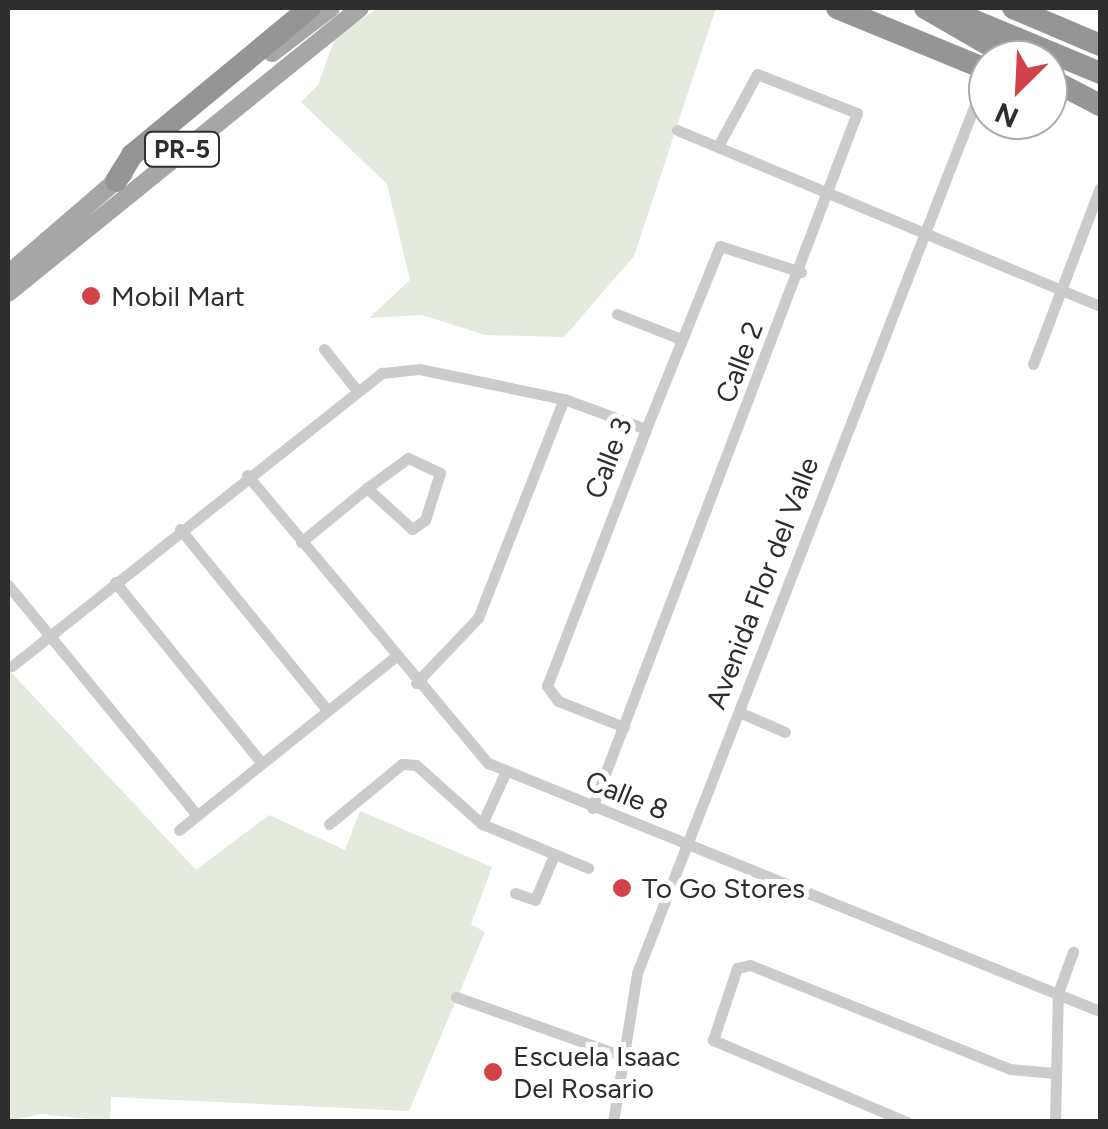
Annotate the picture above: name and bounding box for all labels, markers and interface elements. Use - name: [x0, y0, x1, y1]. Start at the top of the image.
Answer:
- north arrow: [968, 40, 1068, 140]
- text: N: [990, 96, 1023, 136]
- road number: PR-5: [142, 129, 222, 169]
- place label: Mobil Mart: [111, 279, 245, 313]
- marker: Mobil Mart: [80, 285, 102, 307]
- street label: Calle 2: [708, 316, 770, 408]
- street label: Calle 3: [577, 413, 639, 503]
- street label: Avenida Flor del Valle: [699, 452, 825, 714]
- street label: Calle 8: [581, 763, 673, 827]
- place label: To Go Stores: [642, 871, 805, 905]
- marker: To Go Stores: [611, 877, 633, 899]
- place label: Escuela Isaac Del Rosario: [513, 1039, 680, 1105]
- marker: Escuela Isaac Del Rosario: [482, 1061, 504, 1083]

